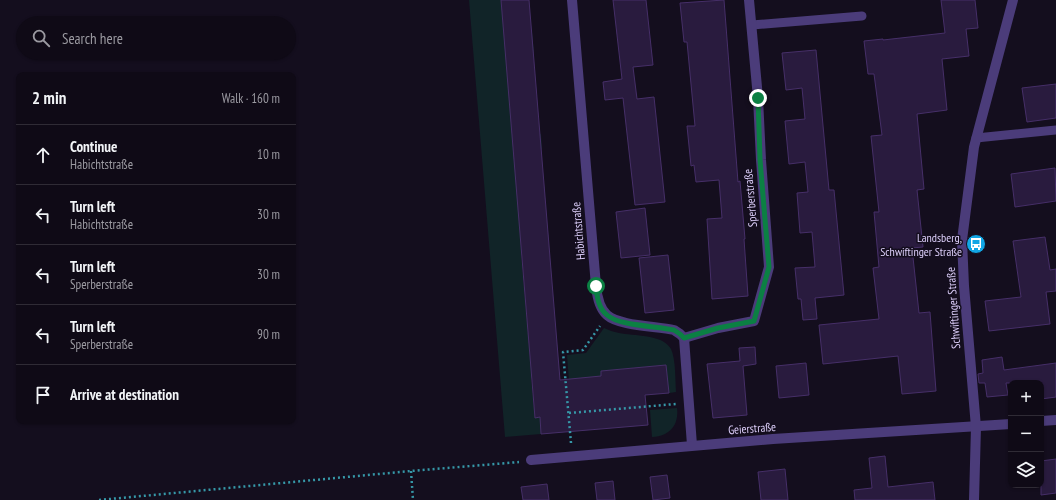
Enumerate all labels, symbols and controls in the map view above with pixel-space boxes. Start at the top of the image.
search box [16,16,296,60]
icon: search [30,27,52,49]
text: Search here [62,29,123,48]
text: 2 min [32,87,66,109]
route end [749,89,767,107]
text: Walk · 160 m [222,90,280,107]
text: Continue [70,137,117,156]
icon: ahead [32,144,54,166]
text: 10 m [257,146,280,163]
text: Habichtstraße [70,156,133,173]
street label: Sperberstraße [740,168,760,228]
text: Turn left [70,197,115,216]
street label: Habichtstraße [568,201,588,261]
icon: left [32,204,54,226]
text: 30 m [257,206,280,223]
text: Habichtstraße [70,216,133,233]
place label: Landsberg, Schwiftinger Straße [880,230,962,259]
bus stop icon: Landsberg, Schwiftinger Straße [965,233,987,255]
text: Turn left [70,257,115,276]
icon: left [32,264,54,286]
text: 30 m [257,266,280,283]
street label: Schwiftinger Straße [943,267,963,349]
text: Sperberstraße [70,276,133,293]
route start [587,277,605,295]
text: Turn left [70,317,115,336]
icon: left [32,324,54,346]
text: 90 m [257,326,280,343]
text: Sperberstraße [70,336,133,353]
map controls [1008,380,1044,488]
button: + [1008,380,1044,416]
icon: arrive [32,384,54,406]
text: Arrive at destination [70,385,179,404]
button: − [1008,416,1044,452]
street label: Geierstraße [728,419,776,437]
button: layers [1008,452,1044,488]

